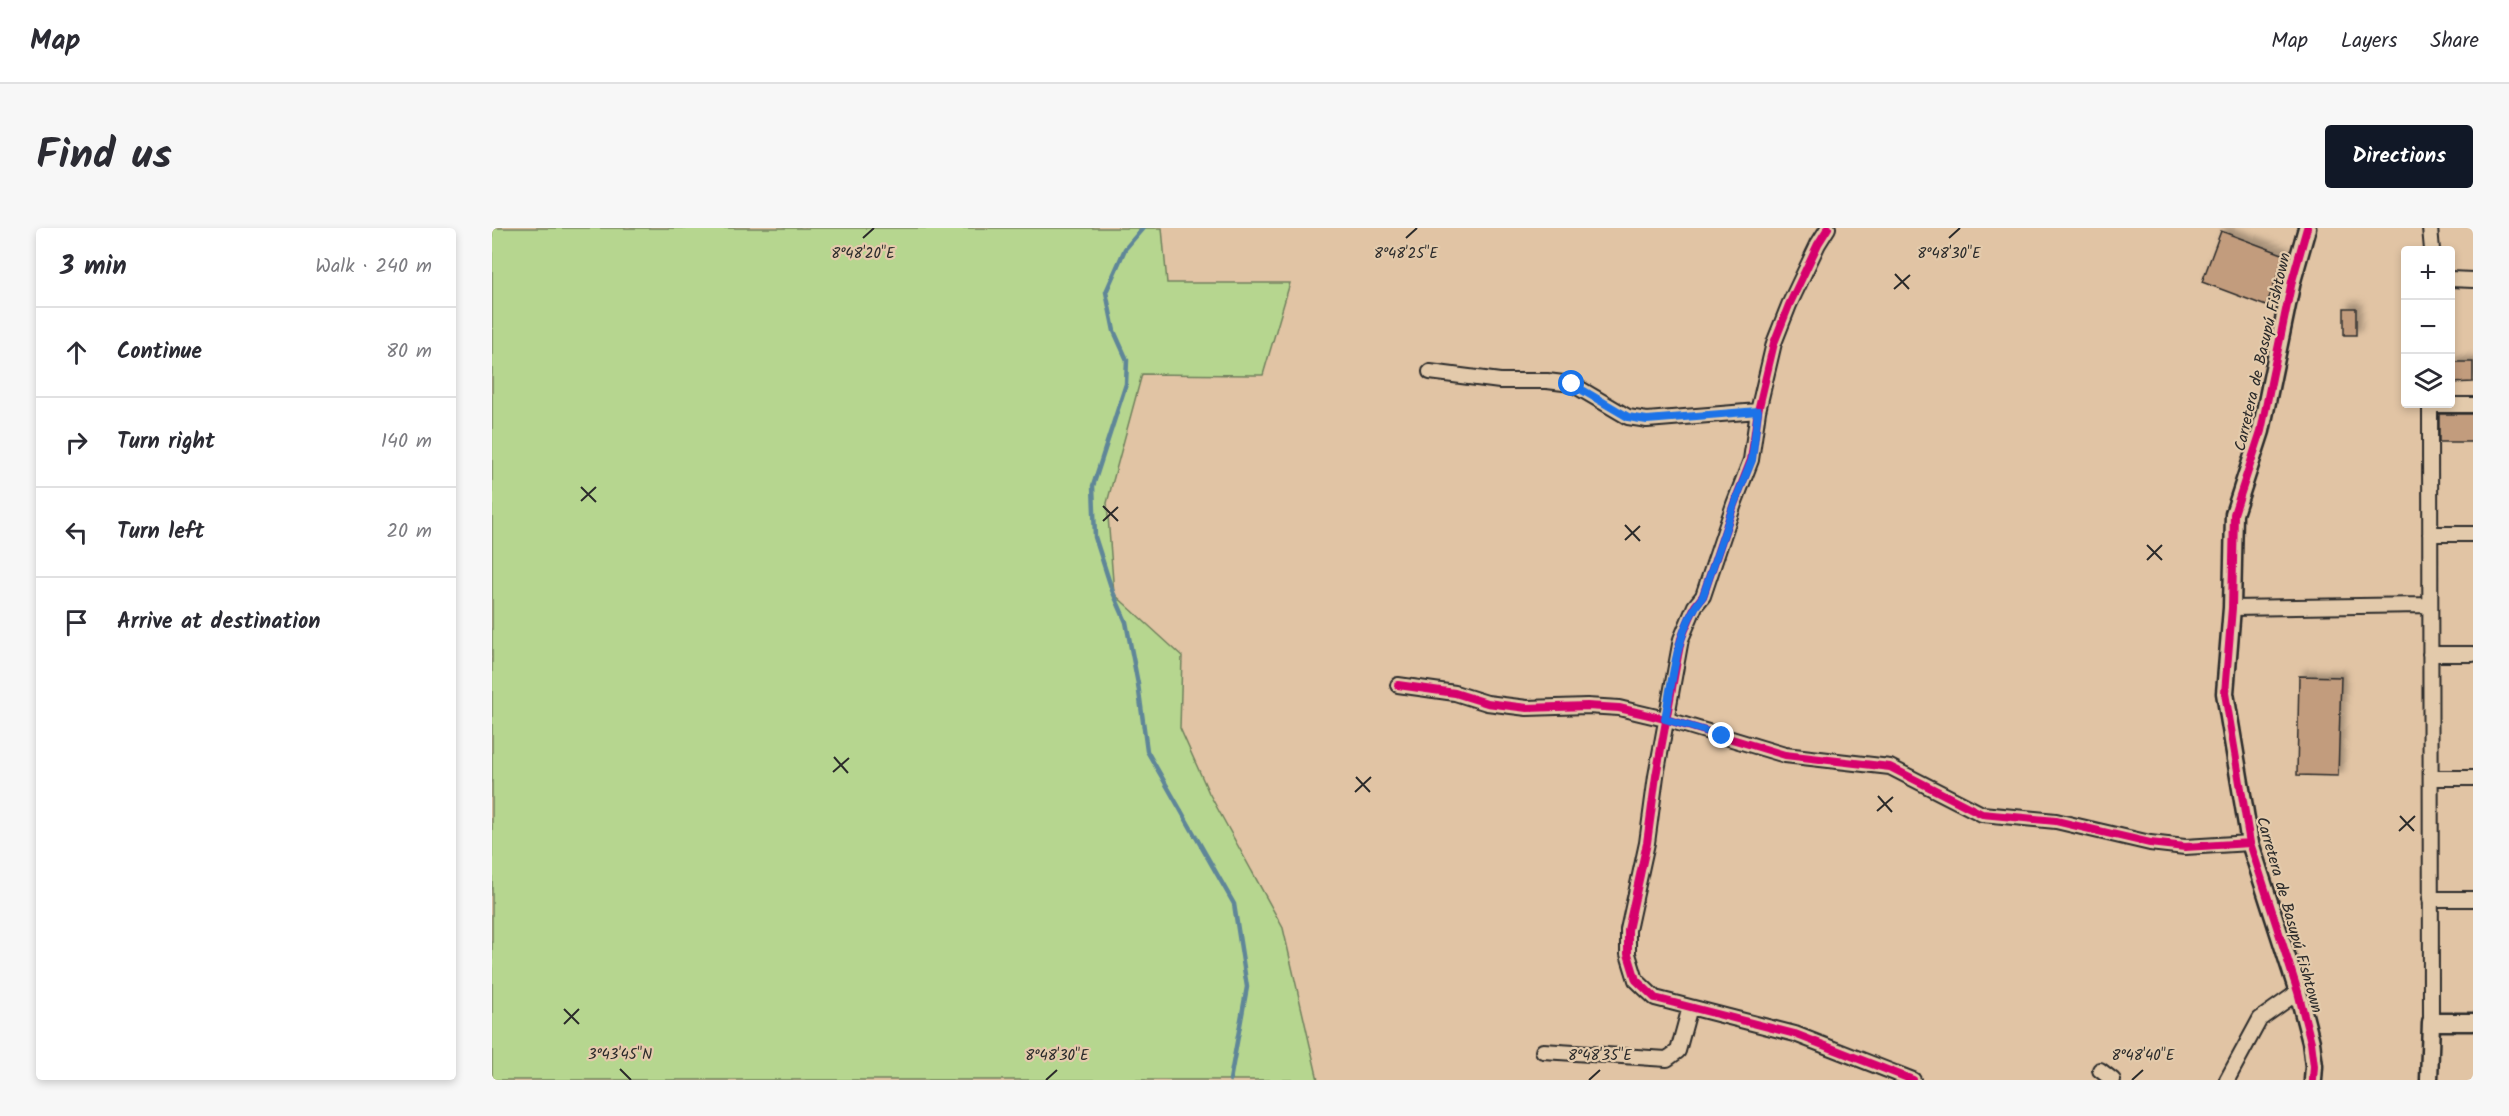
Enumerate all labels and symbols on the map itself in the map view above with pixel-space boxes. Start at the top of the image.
text: 8°48'20"E [831,242,896,266]
text: 8°48'25"E [1374,242,1439,266]
text: 8°48'30"E [1917,242,1982,266]
street label: Carretera de Basupú Fishtown [2228,250,2298,454]
route start [1558,370,1584,396]
route end [1708,722,1734,748]
street label: Carretera de Basupú Fishtown [2249,814,2329,1016]
text: 3°43'45"N [588,1043,652,1067]
text: 8°48'30"E [1025,1044,1090,1068]
text: 8°48'35"E [1568,1044,1633,1068]
text: 8°48'40"E [2111,1044,2176,1068]

